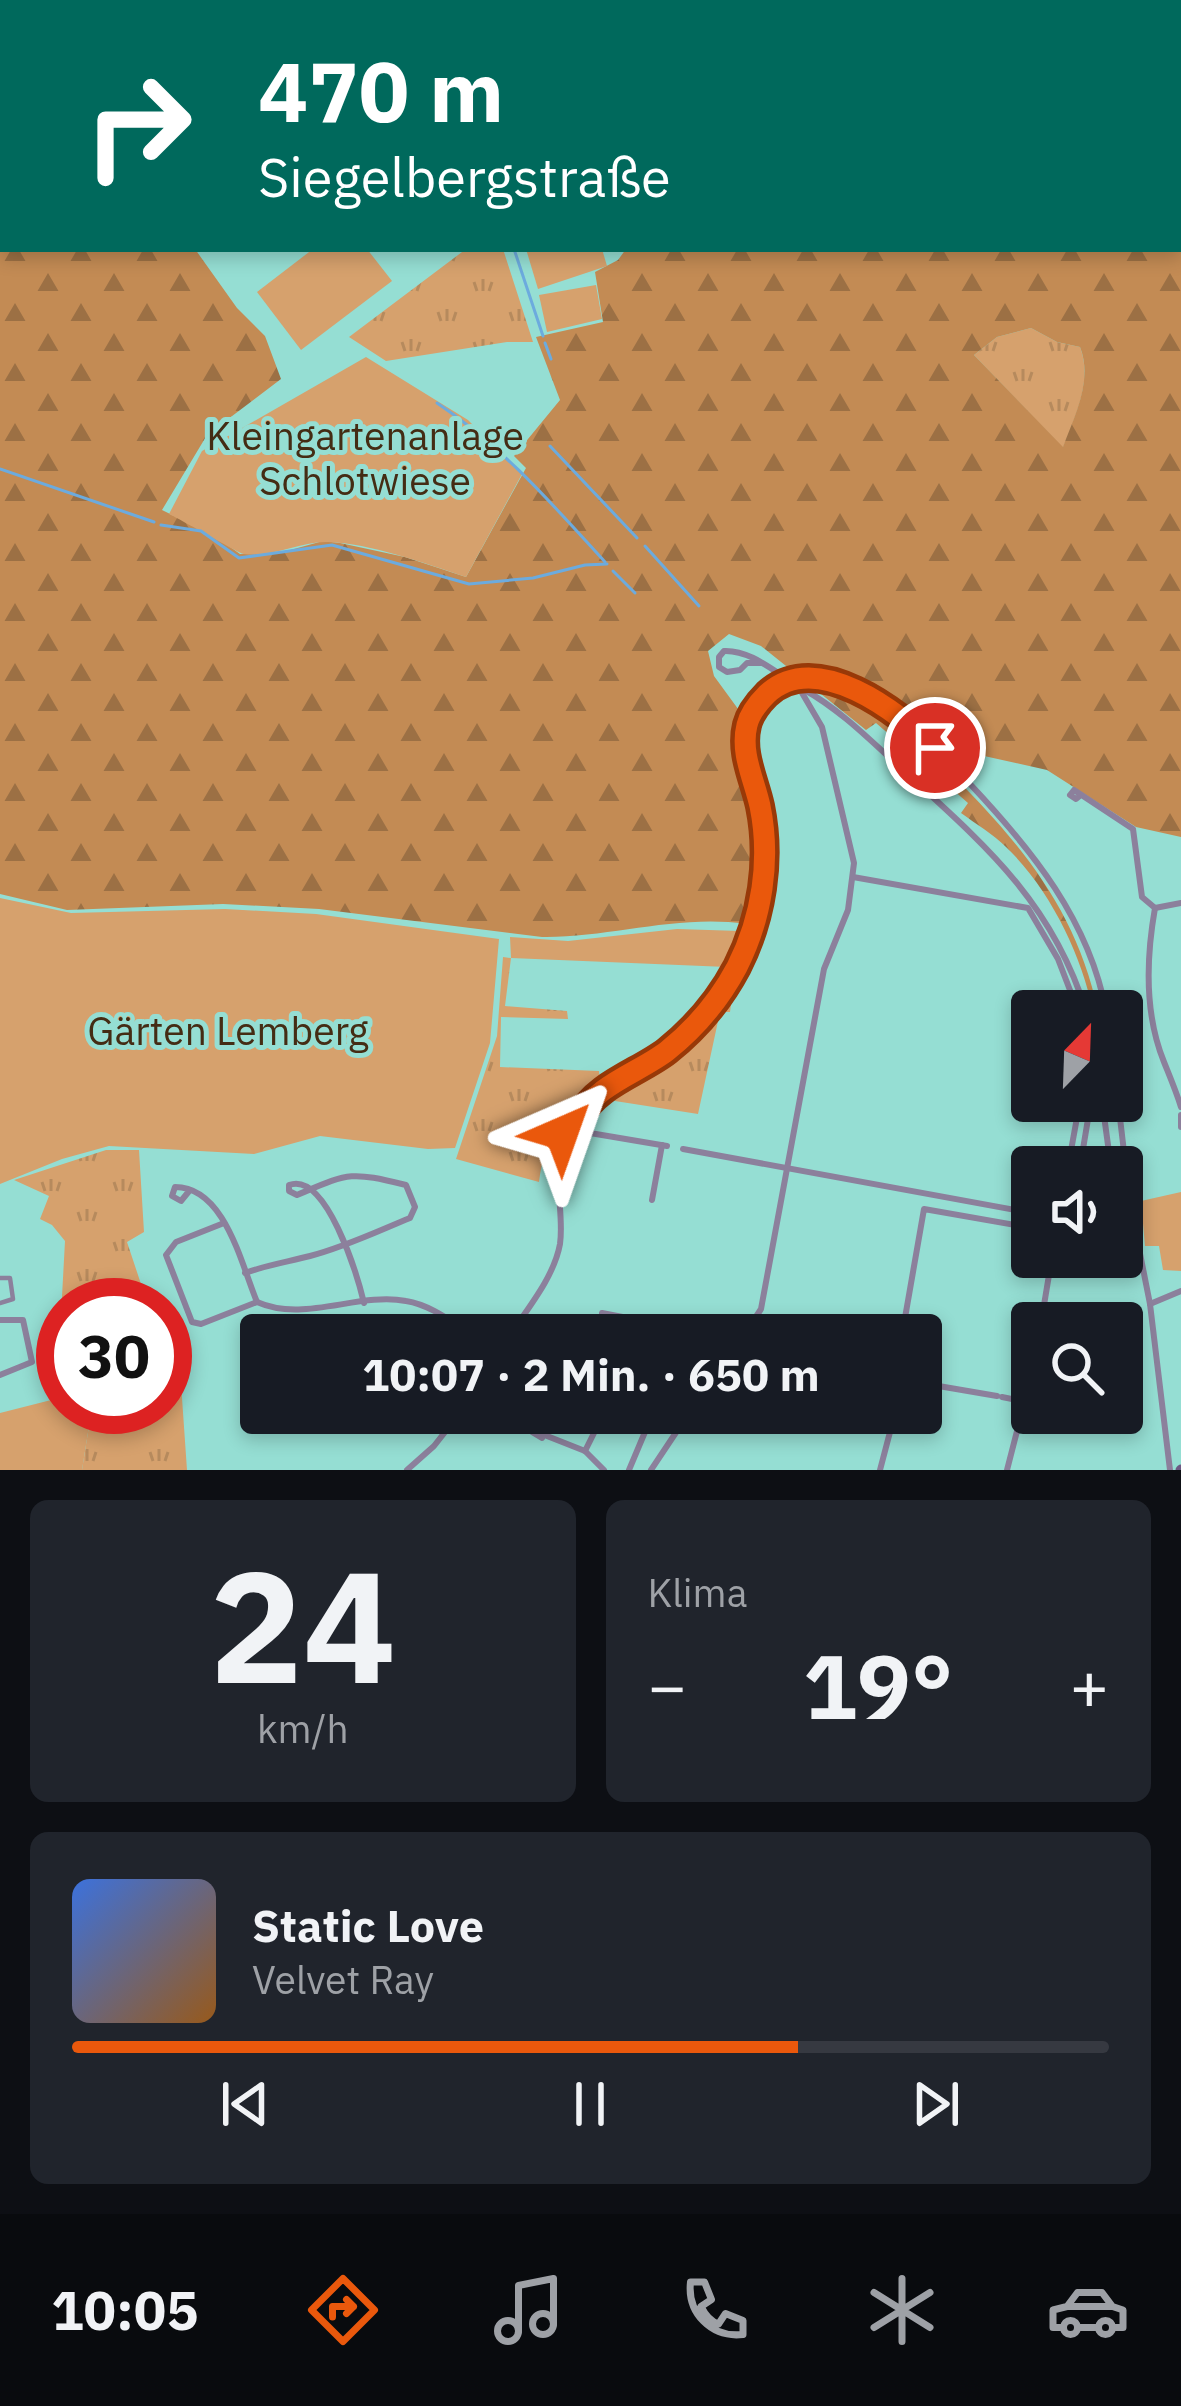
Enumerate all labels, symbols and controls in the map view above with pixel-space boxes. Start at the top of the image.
text: 470 m [258,36,504,145]
icon: right [60,48,216,204]
text: Siegelbergstraße [258,142,671,212]
park label: Kleingartenanlage Schlotwiese [206,410,524,506]
pin [884,697,986,799]
icon: arrive [902,715,968,781]
north arrow [1011,990,1143,1122]
map controls [1011,990,1143,1434]
park label: Gärten Lemberg [87,1005,369,1056]
position arrow [499,1070,625,1196]
button: sound [1011,1146,1143,1278]
speed limit sign: 30 [36,1278,192,1434]
button: search [1011,1302,1143,1434]
text: 10:07 · 2 Min. · 650 m [362,1345,820,1403]
text: 24 [209,1523,396,1726]
text: Klima [648,1567,747,1618]
text: 19° [803,1627,953,1744]
text: − [648,1642,687,1728]
text: + [1069,1642,1109,1728]
text: km/h [257,1703,349,1754]
text: Static Love [252,1896,484,1954]
text: Velvet Ray [252,1954,434,2005]
icon: previous [212,2071,278,2137]
icon: pause [557,2071,623,2137]
icon: next [903,2071,969,2137]
icon: directions [301,2268,385,2352]
icon: music [487,2268,571,2352]
icon: phone [673,2268,757,2352]
icon: climate [860,2268,944,2352]
icon: car [1046,2268,1130,2352]
text: 10:05 [51,2275,199,2345]

